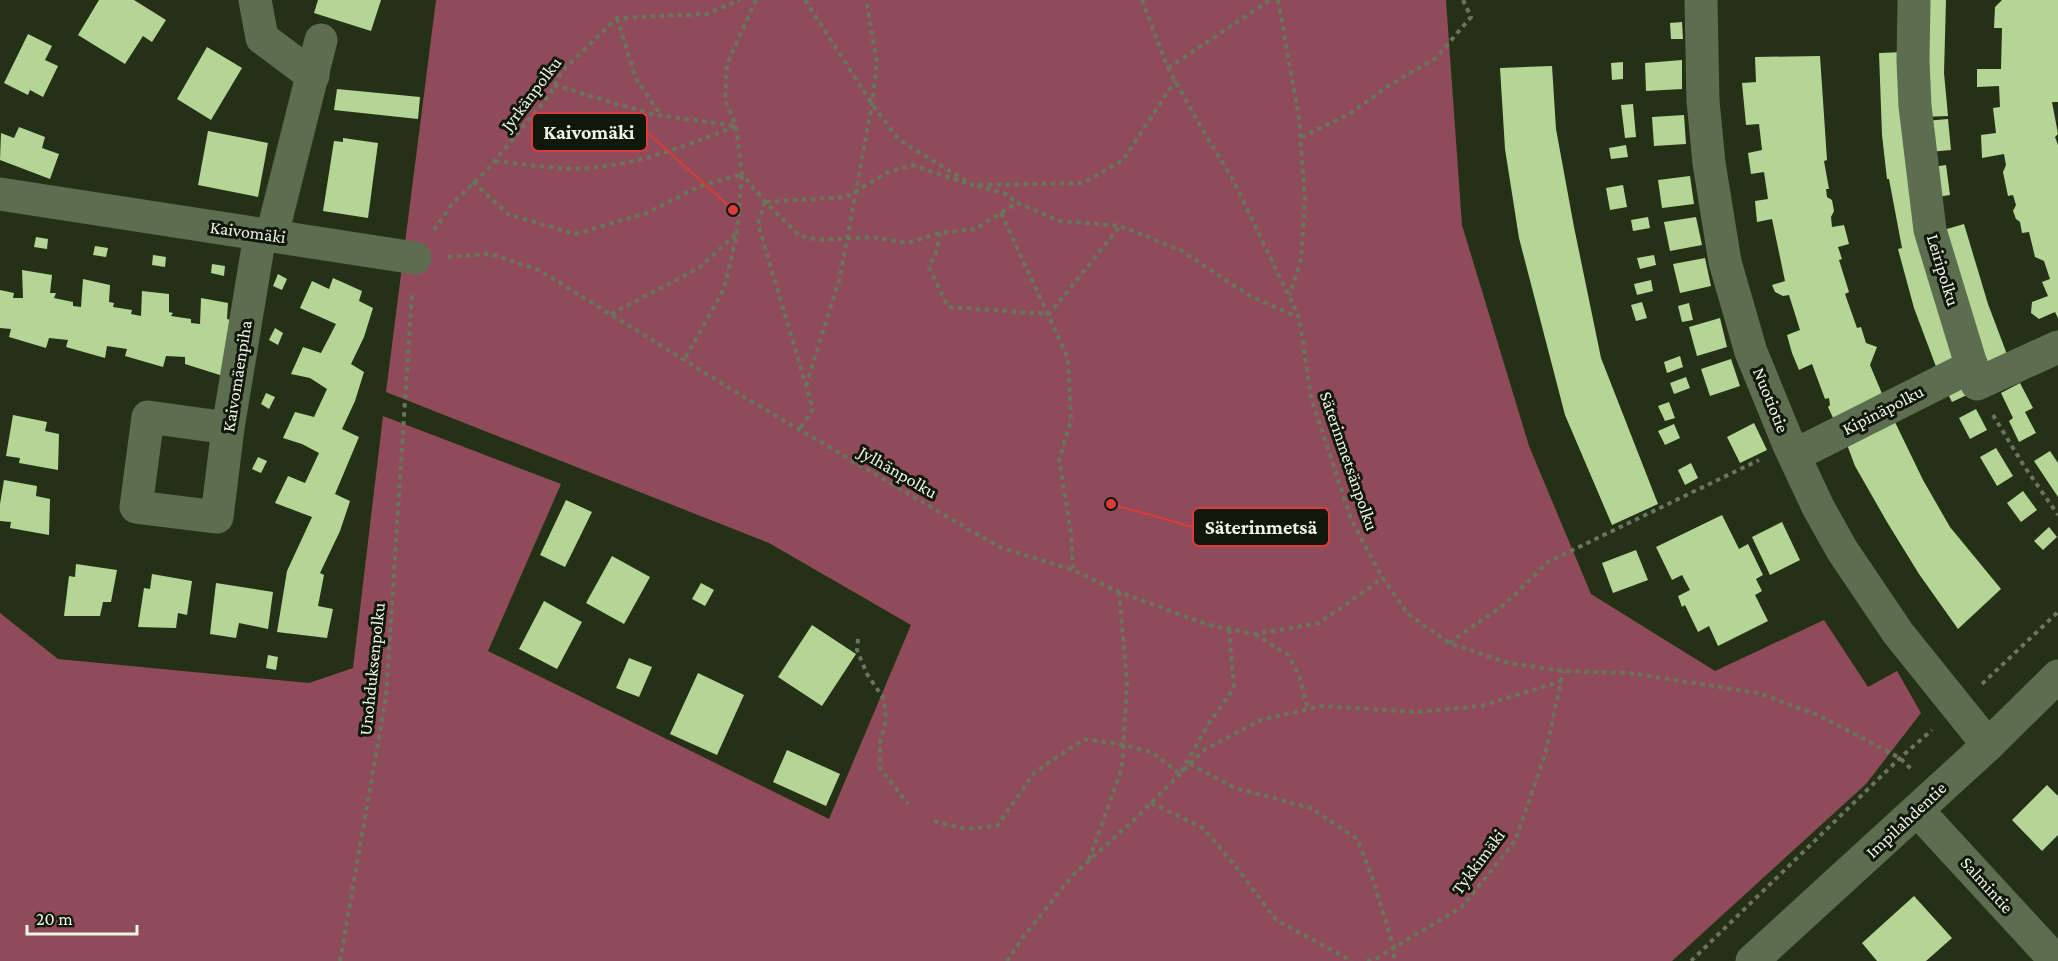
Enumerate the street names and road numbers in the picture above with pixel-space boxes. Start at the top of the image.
street label: Jyrkänpolku [495,53,566,137]
street label: Kaivomäki [209,217,287,247]
street label: Leiripolku [1923,232,1963,309]
street label: Kaivomäenpiha [218,319,256,433]
street label: Nuotiotie [1749,365,1793,436]
street label: Kipinäpolku [1839,381,1927,439]
street label: Säterinmetsänpolku [1316,389,1382,534]
street label: Jylhänpolku [854,441,941,503]
street label: Unohduksenpolku [355,601,389,736]
street label: Impilahdentie [1862,778,1950,862]
street label: Tykkimäki [1447,825,1509,898]
street label: Salmintie [1957,853,2018,917]

